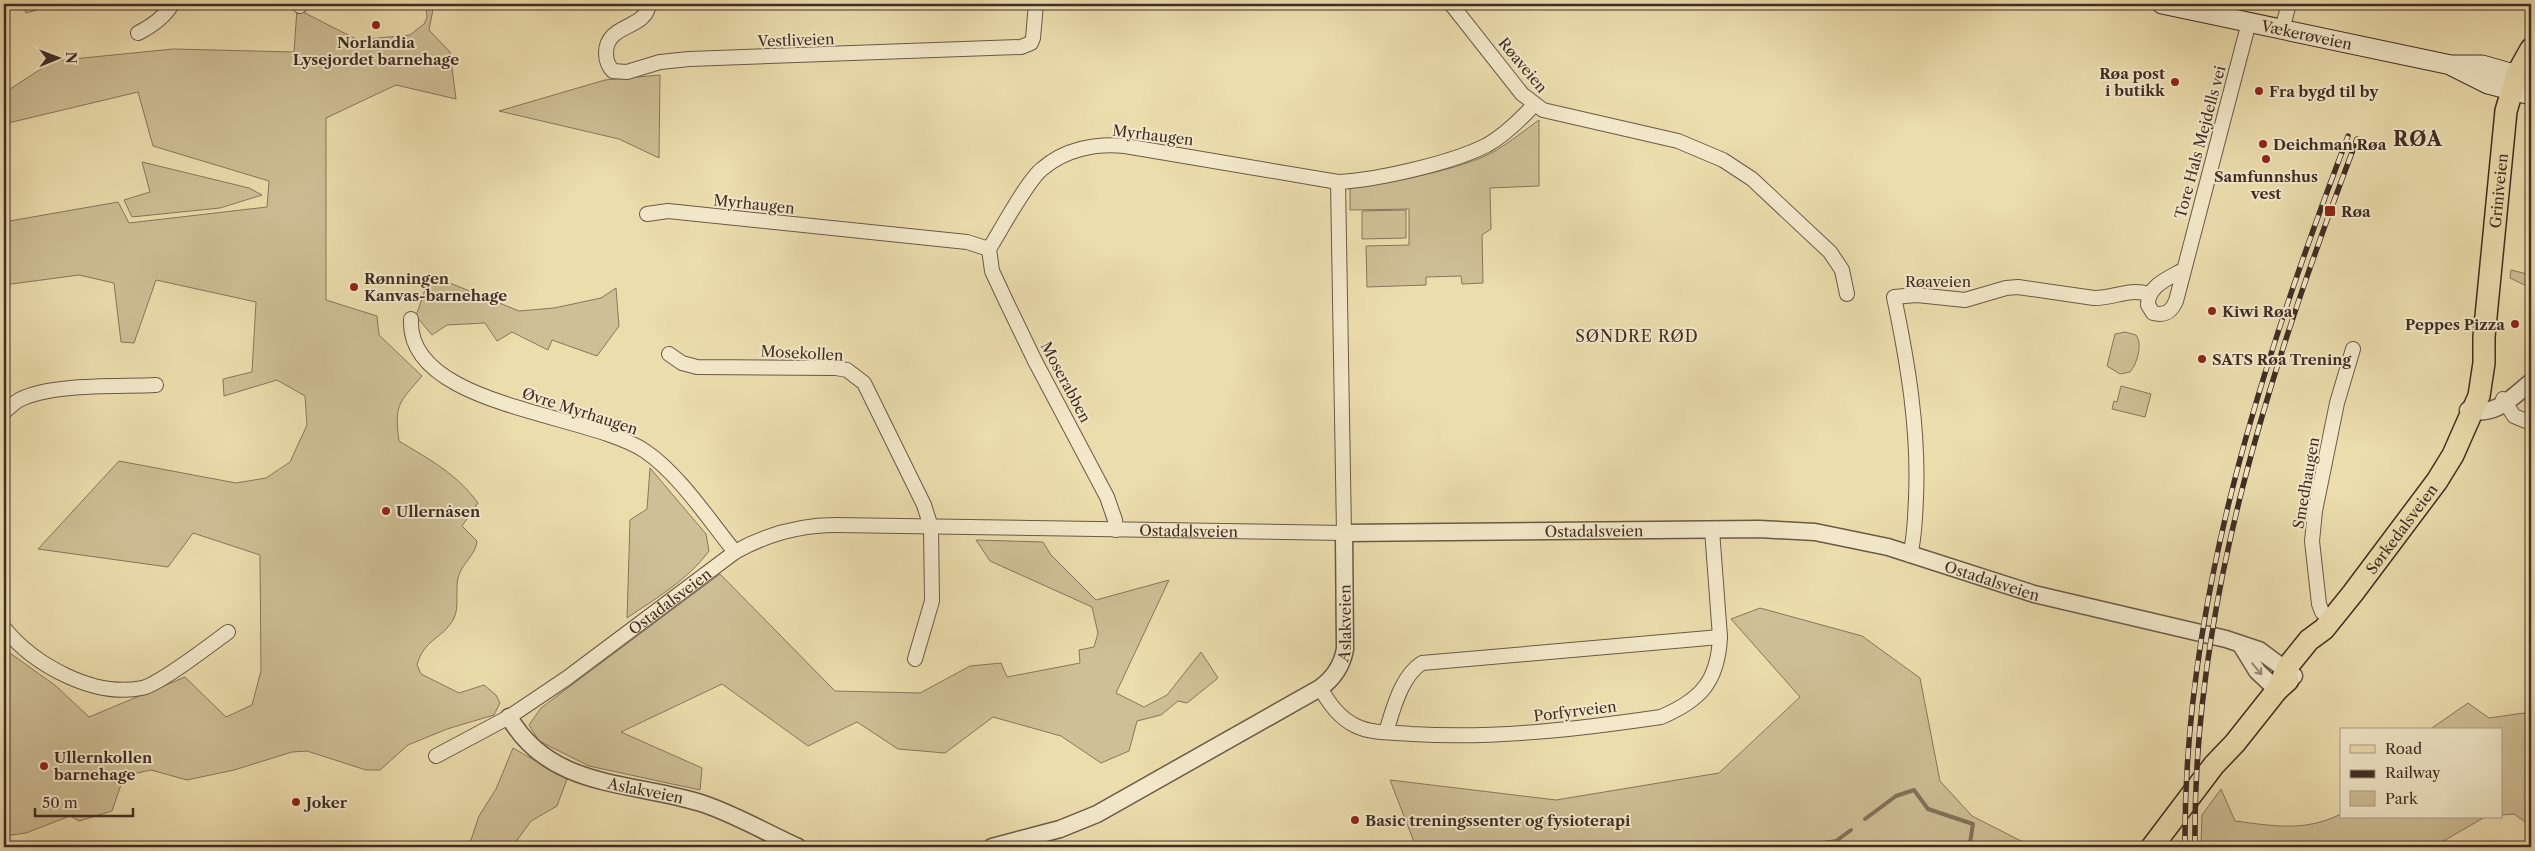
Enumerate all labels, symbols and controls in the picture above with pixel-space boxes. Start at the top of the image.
street label: Vækerøveien [2259,16,2354,53]
marker: Norlandia Lysejordet barnehage [370,19,382,31]
street label: Vestliveien [756,29,835,51]
north arrow [32,32,82,82]
place label: Norlandia Lysejordet barnehage [293,33,459,69]
street label: Røaveien [1494,34,1552,97]
text: N [62,52,80,64]
street label: Tore Hals Mejdells vei [2170,63,2230,221]
place label: Røa post i butikk [2099,64,2166,100]
marker: Røa post i butikk [2169,76,2181,88]
place label: Fra bygd til by [2269,82,2379,101]
marker: Fra bygd til by [2253,85,2265,97]
street label: Myrhaugen [1111,121,1195,149]
district label: RØA [2393,127,2443,151]
place label: Deichman Røa [2273,135,2387,154]
marker: Deichman Røa [2257,138,2269,150]
street label: Griniveien [2485,152,2511,229]
marker: Samfunnshus vest [2260,153,2272,165]
place label: Samfunnshus vest [2214,167,2318,203]
street label: Myrhaugen [712,190,796,218]
place label: Røa [2341,202,2371,221]
marker: Røa [2323,204,2337,218]
place label: Rønningen Kanvas-barnehage [364,269,507,305]
street label: Røaveien [1905,272,1972,291]
marker: Rønningen Kanvas-barnehage [348,281,360,293]
place label: Kiwi Røa [2222,302,2293,321]
marker: Kiwi Røa [2206,305,2218,317]
place label: Peppes Pizza [2405,315,2505,334]
marker: Peppes Pizza [2509,318,2521,330]
district label: SØNDRE RØD [1575,326,1699,346]
street label: Moserabben [1037,338,1096,426]
street label: Mosekollen [760,341,845,365]
place label: SATS Røa Trening [2212,350,2352,369]
marker: SATS Røa Trening [2196,353,2208,365]
street label: Øvre Myrhaugen [520,383,641,439]
street label: Smedhaugen [2289,435,2324,530]
street label: Sørkedalsveien [2361,479,2441,577]
place label: Ullernåsen [396,502,481,521]
marker: Ullernåsen [380,505,392,517]
street label: Ostadalsveien [1139,520,1239,541]
street label: Ostadalsveien [1545,521,1644,541]
street label: Ostadalsveien [1942,556,2042,605]
street label: Ostadalsveien [625,563,715,638]
street label: Aslakveien [1333,584,1355,665]
one-way arrow [2251,663,2263,676]
street label: Porfyrveien [1532,696,1618,726]
legend [2340,728,2502,818]
text: Road [2385,739,2422,758]
place label: Ullernkollen barnehage [53,748,153,784]
marker: Ullernkollen barnehage [38,760,50,772]
text: Railway [2385,763,2441,782]
street label: Aslakveien [605,773,686,808]
scale bar [35,786,132,818]
text: Park [2385,789,2419,808]
text: 50 m [42,793,78,812]
place label: Joker [303,793,348,812]
marker: Joker [290,796,302,808]
place label: Basic treningssenter og fysioterapi [1365,811,1631,830]
marker: Basic treningssenter og fysioterapi [1349,814,1361,826]

